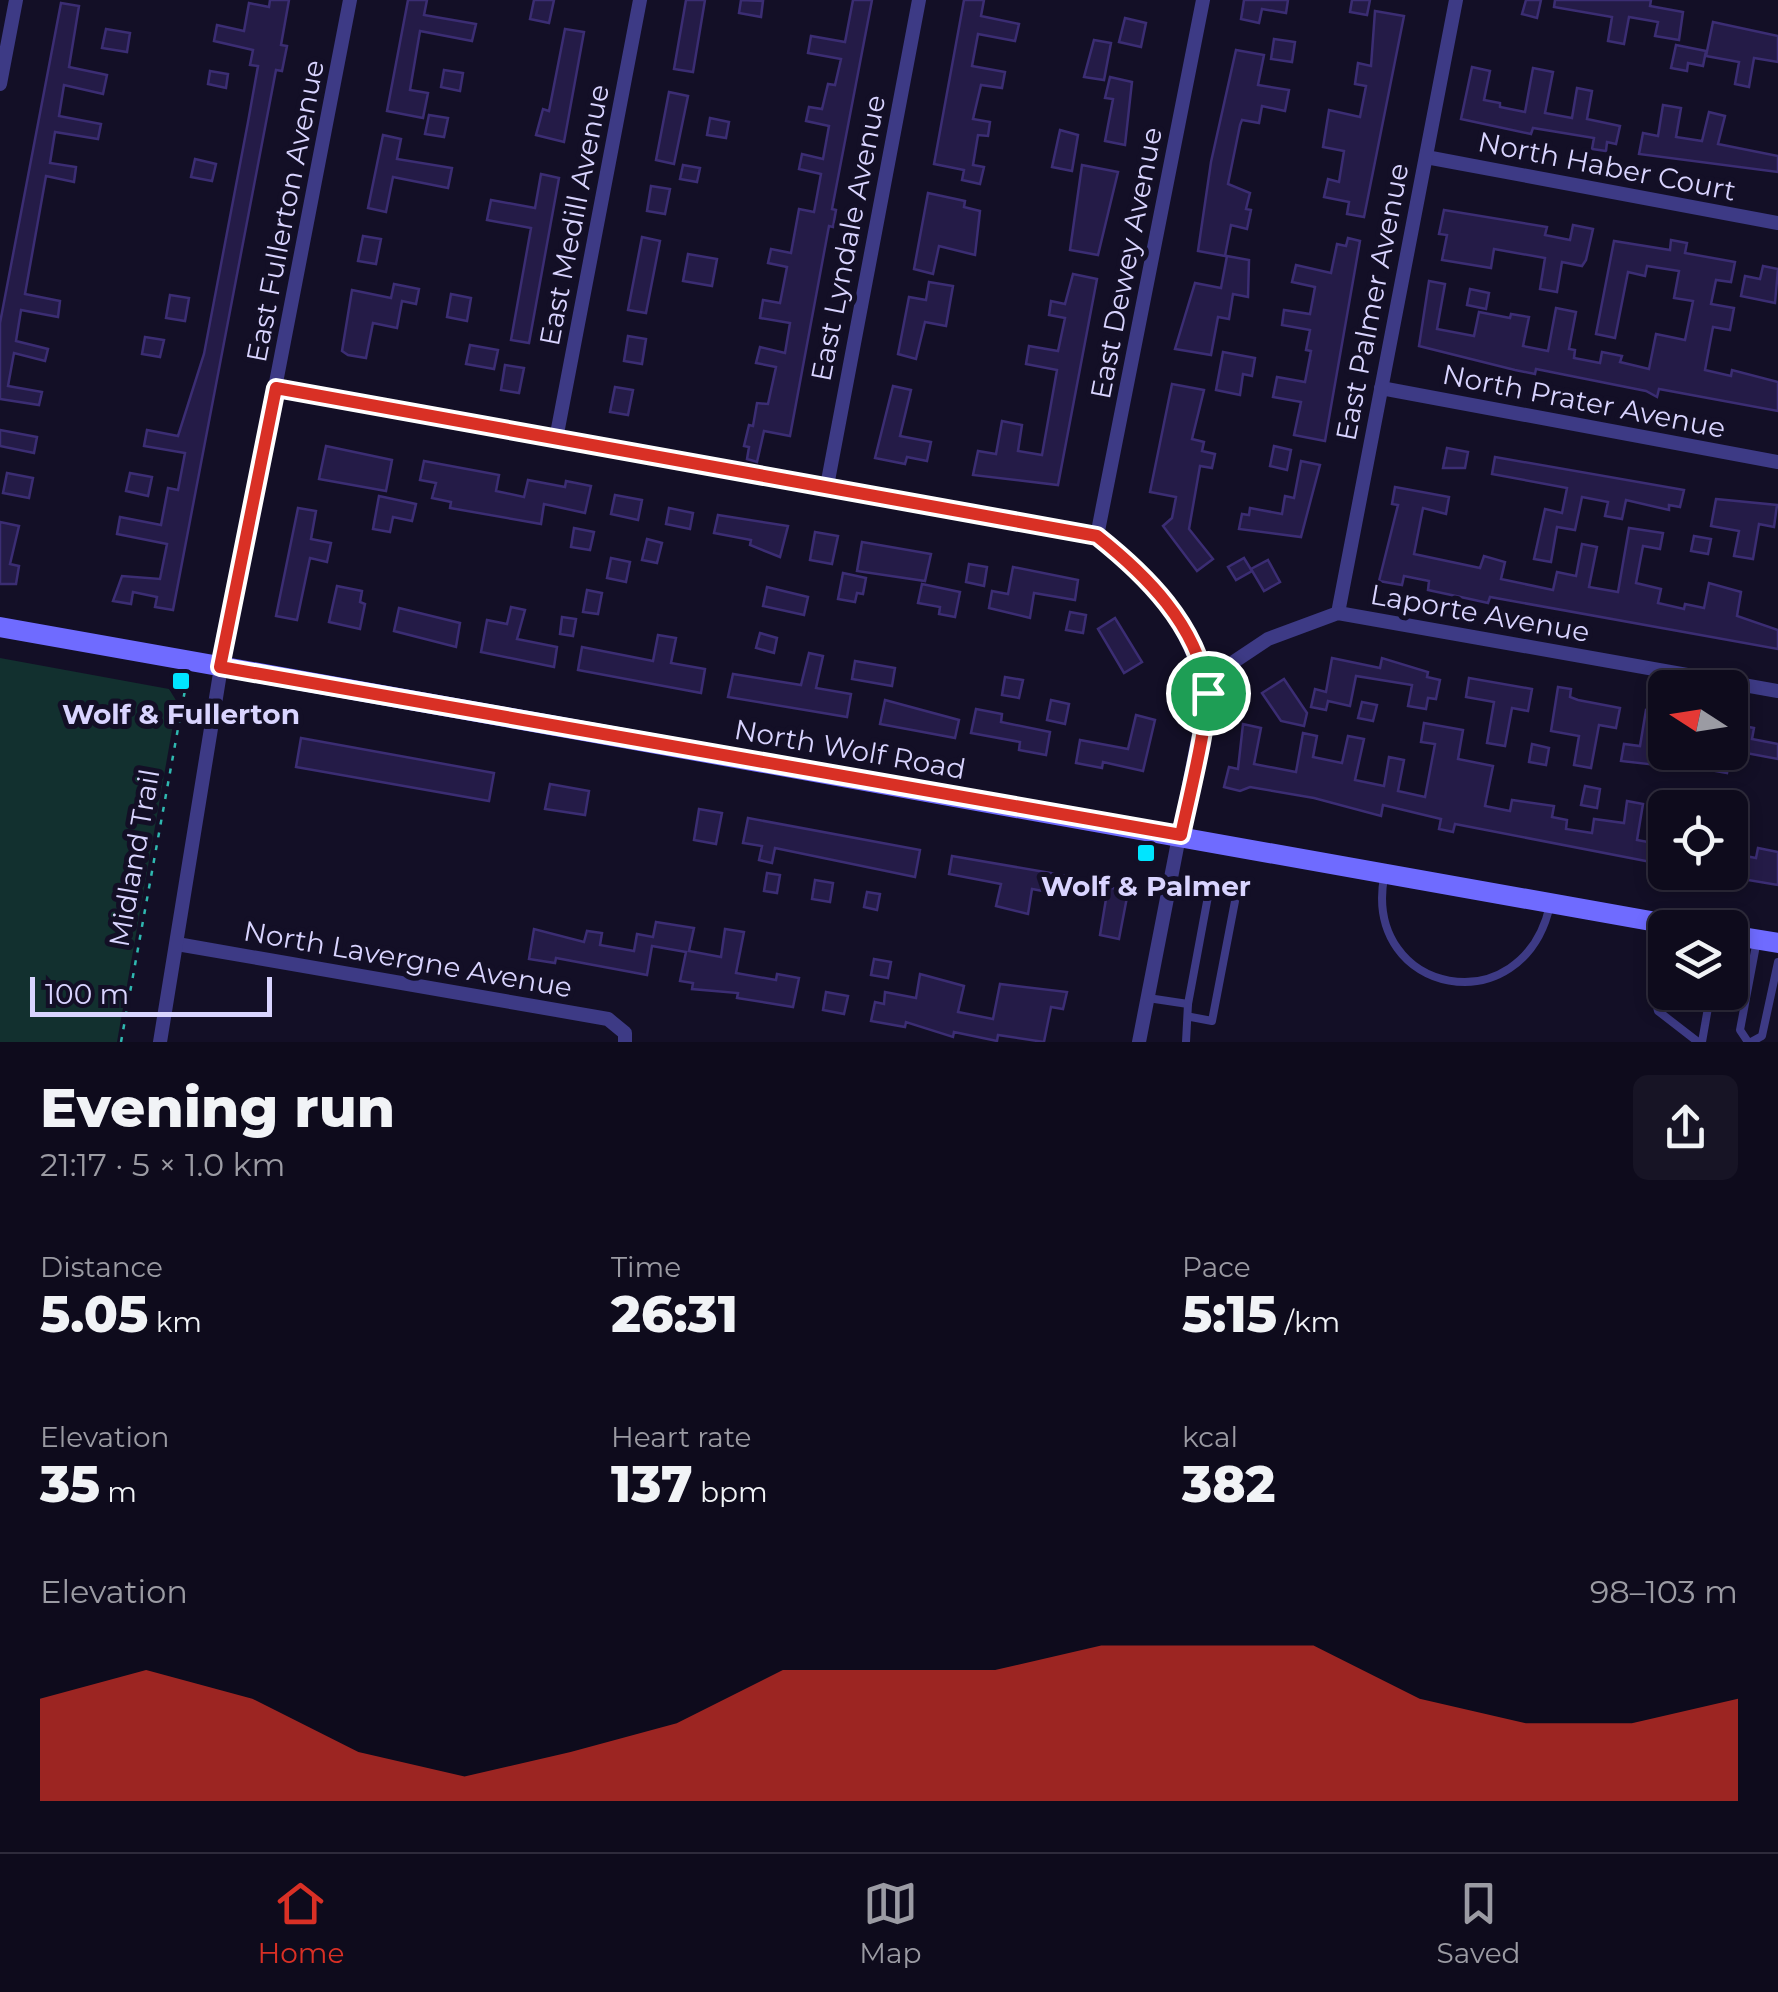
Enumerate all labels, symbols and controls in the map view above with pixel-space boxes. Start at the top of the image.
street label: East Fullerton Avenue [239,57,331,365]
street label: East Medill Avenue [532,81,616,349]
street label: East Lyndale Avenue [804,92,892,384]
street label: East Dewey Avenue [1083,124,1169,402]
street label: North Haber Court [1475,124,1739,208]
street label: East Palmer Avenue [1328,160,1416,444]
street label: North Prater Avenue [1440,357,1728,445]
street label: Laporte Avenue [1368,577,1592,649]
pin [1166,651,1251,736]
icon: arrive [1181,666,1236,721]
marker: Wolf & Fullerton [170,670,192,692]
north arrow [1648,670,1748,770]
map controls [1648,670,1748,1010]
place label: Wolf & Fullerton [62,697,300,731]
street label: North Wolf Road [732,712,968,786]
street label: Midland Trail [102,766,166,950]
button: locate [1648,790,1748,890]
marker: Wolf & Palmer [1135,842,1157,864]
place label: Wolf & Palmer [1041,869,1251,903]
button: layers [1648,910,1748,1010]
street label: North Lavergne Avenue [241,913,575,1005]
scale bar [30,972,272,1016]
text: 100 m [45,977,129,1011]
text: Evening run [40,1074,395,1141]
button: share [1633,1075,1738,1180]
text: 21:17 · 5 × 1.0 km [40,1145,285,1184]
text: Distance [40,1250,163,1284]
text: Time [611,1250,681,1284]
text: Pace [1182,1250,1251,1284]
text: 5.05 [40,1284,148,1345]
text: 26:31 [611,1284,738,1345]
text: 5:15 [1182,1284,1277,1345]
text: km [148,1305,202,1339]
text: /km [1277,1305,1340,1339]
text: Elevation [40,1420,169,1454]
text: Heart rate [611,1420,752,1454]
text: kcal [1182,1420,1238,1454]
text: 35 [40,1454,100,1515]
text: 137 [611,1454,693,1515]
text: 382 [1182,1454,1276,1515]
text: m [100,1475,137,1509]
text: bpm [693,1475,768,1509]
text: Elevation [40,1572,188,1611]
text: 98–103 m [1590,1572,1738,1611]
tab: Home [257,1876,344,1970]
tab: Map [859,1876,922,1970]
tab: Saved [1436,1876,1521,1970]

